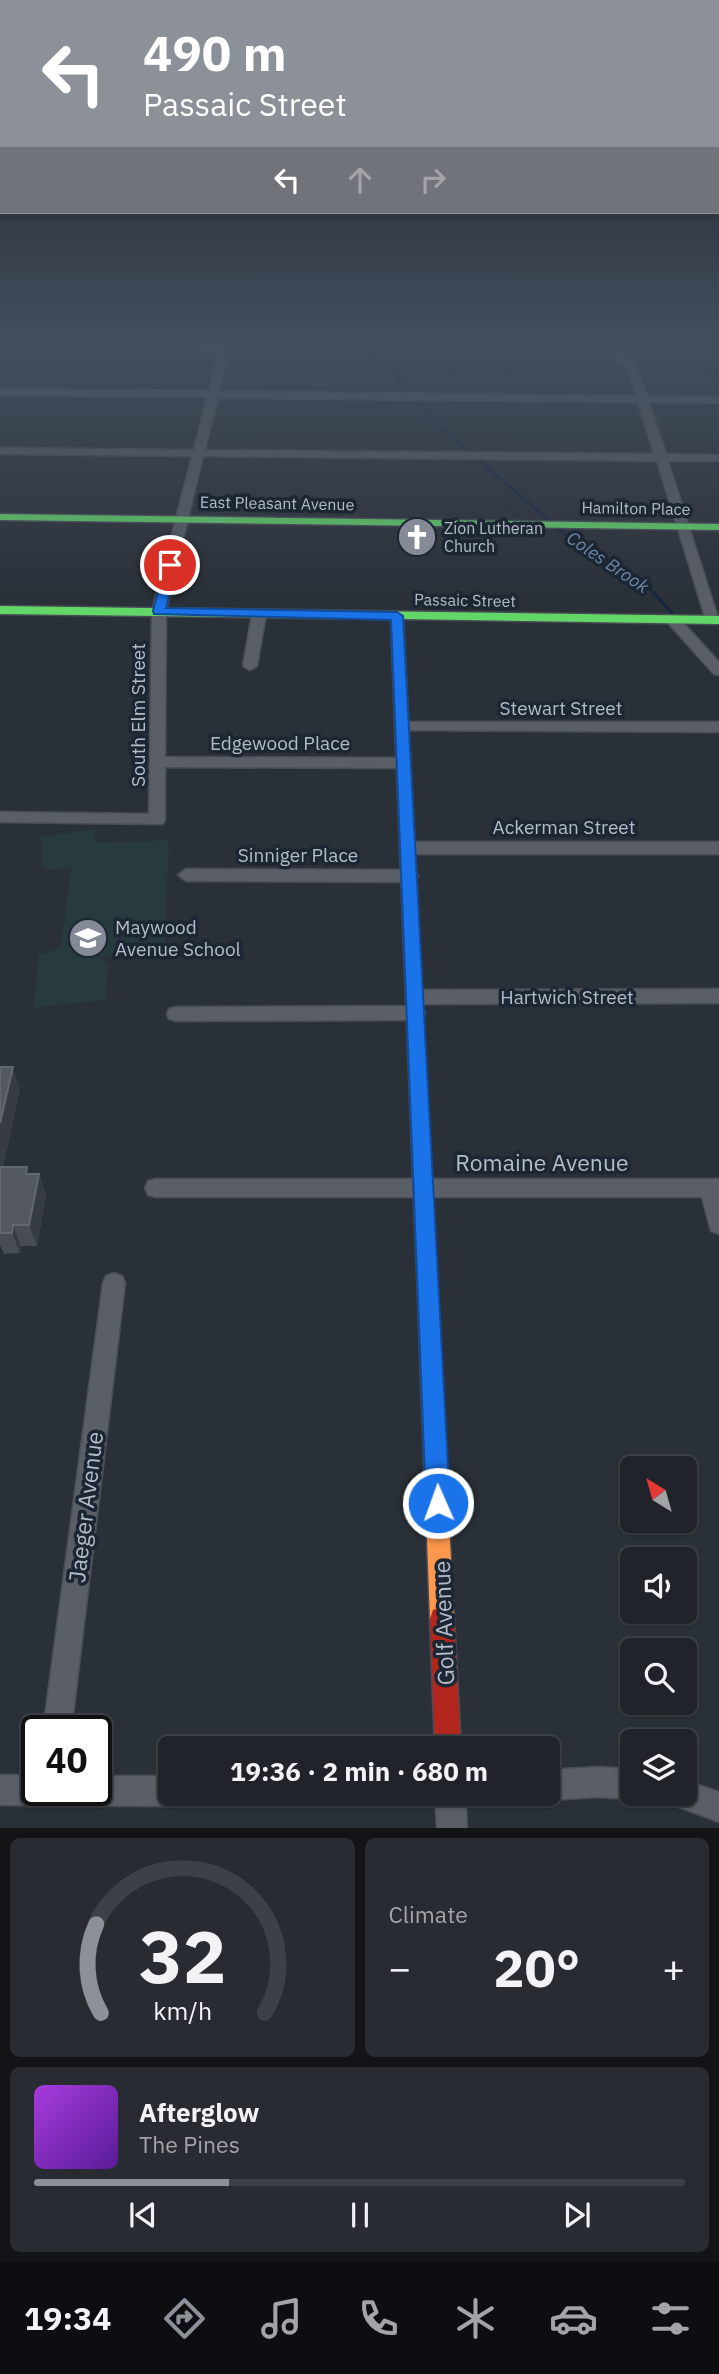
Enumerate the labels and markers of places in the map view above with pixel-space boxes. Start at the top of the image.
church icon: Zion Lutheran Church [396,516,438,558]
place label: Zion Lutheran Church [444,518,543,556]
pin [140,535,200,595]
place label: Maywood Avenue School [115,915,241,961]
school or university icon: Maywood Avenue School [67,917,109,959]

